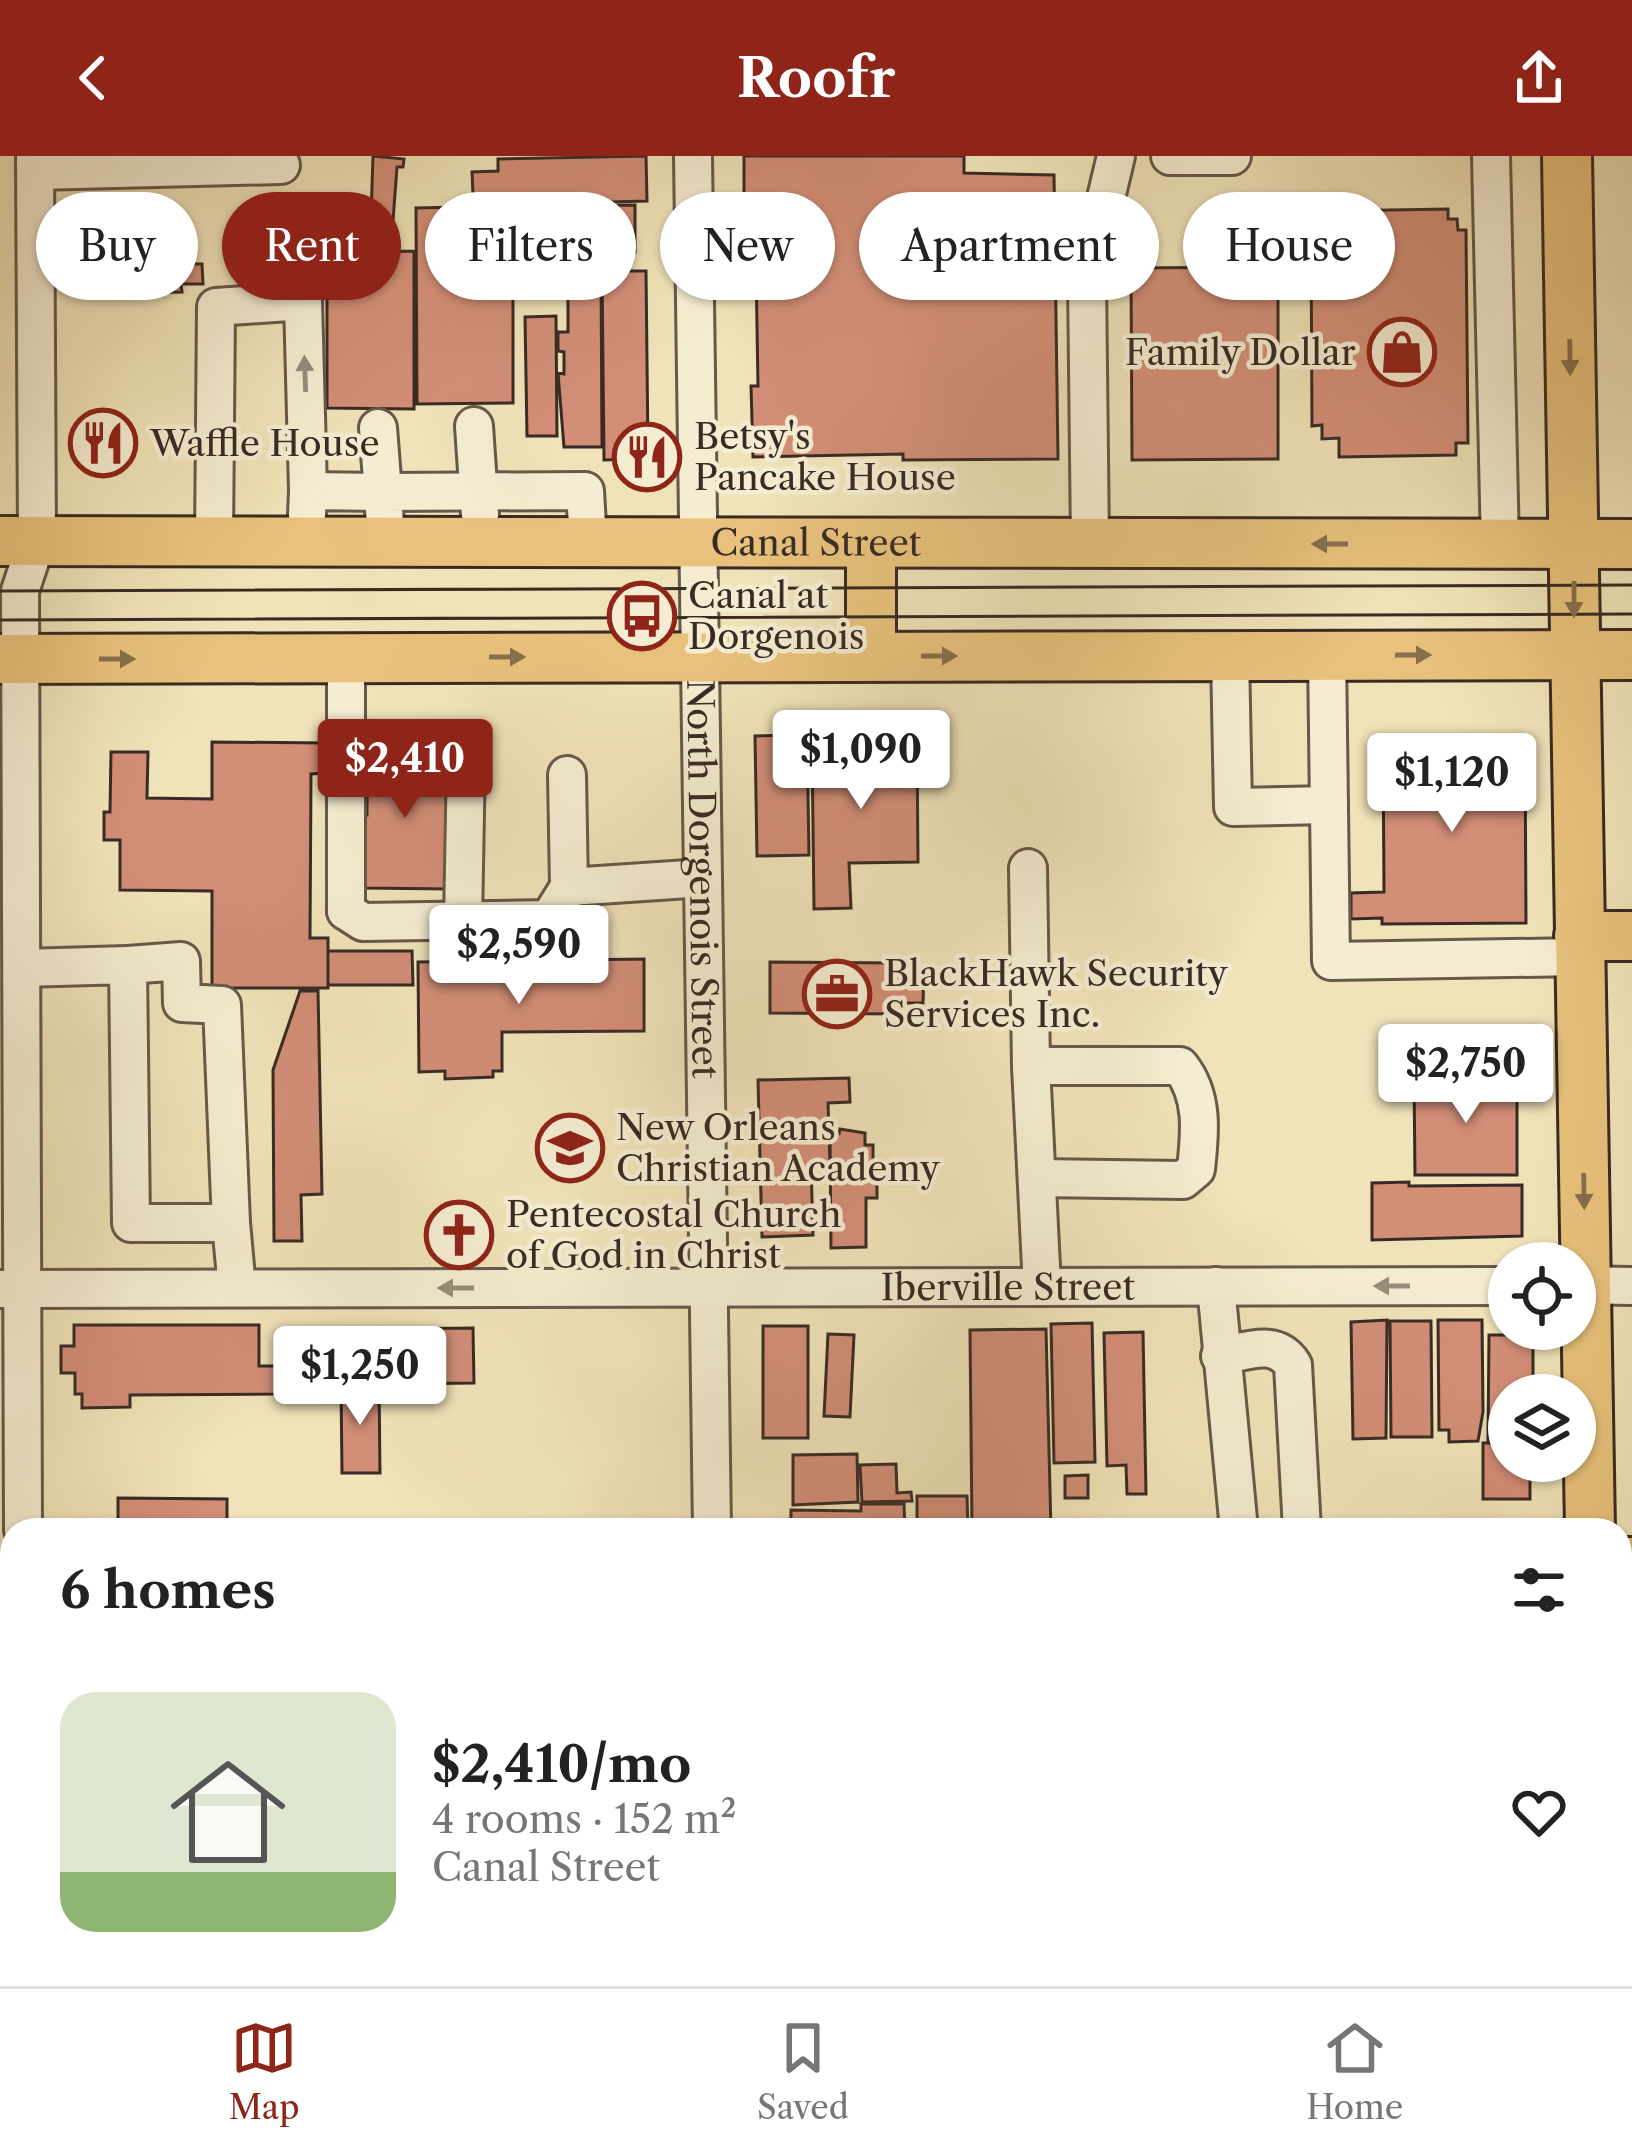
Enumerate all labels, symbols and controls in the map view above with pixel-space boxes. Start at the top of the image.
icon: back [60,45,126,111]
text: Roofr [737,45,895,111]
icon: share [1506,45,1572,111]
chip: Buy [36,192,198,300]
chip: Rent [222,192,401,300]
chip: Filters [425,192,636,300]
chip: New [660,192,835,300]
chip: Apartment [859,192,1159,300]
chip: House [1183,192,1395,300]
shop icon: Family Dollar [1367,317,1437,387]
place label: Family Dollar [1125,330,1356,374]
one-way arrow [1560,339,1580,377]
one-way arrow [295,354,314,392]
restaurant icon: Waffle House [68,408,138,478]
place label: Betsy's Pancake House [694,414,956,499]
place label: Waffle House [149,421,380,465]
restaurant icon: Betsy's Pancake House [612,422,682,492]
street label: Canal Street [711,520,922,565]
one-way arrow [1310,534,1348,554]
place label: Canal at Dorgenois [688,573,864,658]
bus stop icon: Canal at Dorgenois [607,581,677,651]
one-way arrow [1564,581,1584,619]
one-way arrow [1395,645,1433,664]
one-way arrow [921,646,959,666]
one-way arrow [489,648,527,667]
one-way arrow [99,649,137,669]
street label: North Dorgenois Street [678,679,728,1079]
pin: $1,090 [763,710,959,812]
pin: $2,410 [307,719,503,821]
text: $1,090 [800,725,922,773]
pin: $1,120 [1354,733,1550,835]
text: $2,410 [345,734,465,782]
text: $1,120 [1394,748,1510,796]
pin: $2,590 [421,905,617,1007]
text: $2,590 [456,920,582,968]
place label: BlackHawk Security Services Inc. [884,951,1229,1036]
office icon: BlackHawk Security Services Inc. [802,959,872,1029]
pin: $2,750 [1368,1024,1564,1126]
text: $2,750 [1405,1039,1527,1087]
place label: New Orleans Christian Academy [616,1105,941,1190]
school or university icon: New Orleans Christian Academy [535,1113,605,1183]
one-way arrow [1574,1173,1593,1211]
place label: Pentecostal Church of God in Christ [506,1192,841,1277]
church icon: Pentecostal Church of God in Christ [424,1200,494,1270]
map controls [1488,1242,1596,1482]
button: locate [1488,1242,1596,1350]
street label: Iberville Street [881,1265,1135,1309]
one-way arrow [1372,1276,1410,1296]
one-way arrow [436,1278,474,1298]
pin: $1,250 [262,1326,458,1428]
text: $1,250 [300,1341,420,1389]
button: layers [1488,1374,1596,1482]
icon: filters [1506,1557,1572,1623]
text: 6 homes [60,1559,276,1621]
text: $2,410/mo [432,1733,691,1795]
icon: home [156,1740,300,1884]
icon: heart [1506,1779,1572,1845]
text: 4 rooms · 152 m² [432,1795,736,1843]
text: Canal Street [432,1843,660,1891]
tab: Map [229,2015,300,2128]
tab: Saved [757,2015,849,2128]
tab: Home [1306,2015,1403,2128]

